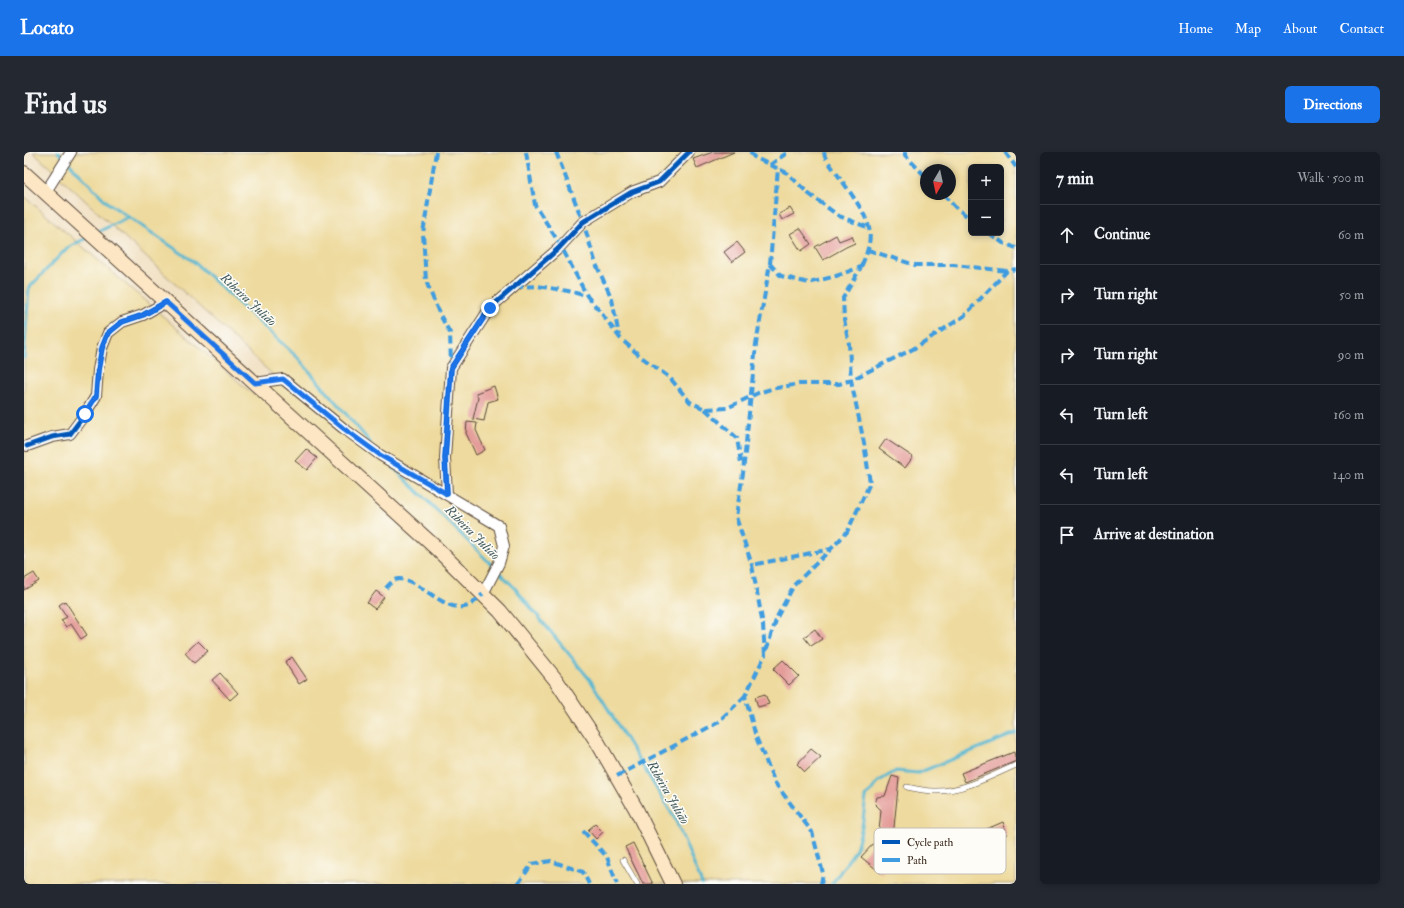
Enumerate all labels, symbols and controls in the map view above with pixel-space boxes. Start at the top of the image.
text: Locato [20,16,74,40]
text: Home [1178,20,1213,37]
text: Map [1235,20,1261,37]
text: About [1283,20,1317,37]
text: Contact [1339,20,1384,37]
button: Directions [1285,86,1380,123]
text: Find us [24,87,107,122]
north arrow [920,164,956,200]
map controls [968,164,1004,236]
button: + [968,164,1004,200]
text: 7 min [1056,168,1094,189]
text: Walk · 500 m [1297,170,1364,186]
button: − [968,200,1004,236]
icon: ahead [1056,224,1078,246]
text: Continue [1094,225,1150,244]
text: 60 m [1338,227,1364,243]
water label: Ribeira Julião [216,269,280,330]
icon: right [1056,284,1078,306]
text: Turn right [1094,285,1157,304]
text: 50 m [1339,287,1364,303]
route end [481,299,499,317]
icon: right [1056,344,1078,366]
text: Turn right [1094,345,1157,364]
text: 90 m [1338,347,1364,363]
icon: left [1056,404,1078,426]
route start [76,405,94,423]
text: Turn left [1094,405,1148,424]
text: 160 m [1333,407,1364,423]
icon: left [1056,464,1078,486]
text: Turn left [1094,465,1148,484]
text: 140 m [1333,467,1364,483]
water label: Ribeira Julião [441,501,503,564]
icon: arrive [1056,524,1078,546]
text: Arrive at destination [1094,525,1214,544]
water label: Ribeira Julião [643,757,693,827]
legend [874,828,1006,874]
text: Cycle path [907,836,953,850]
text: Path [907,854,927,867]

